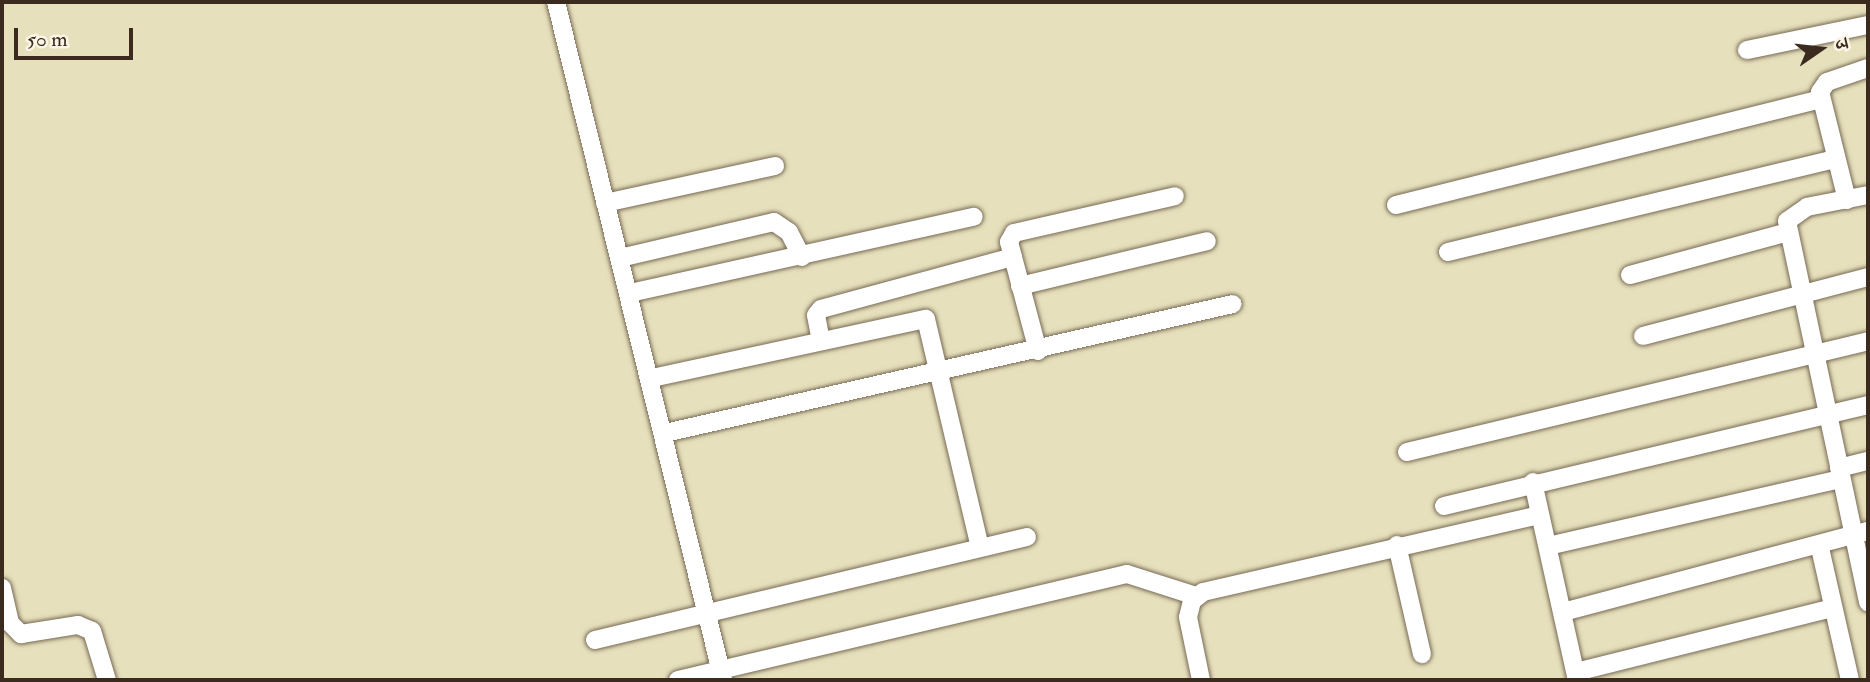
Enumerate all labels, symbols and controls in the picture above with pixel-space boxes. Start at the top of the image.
scale bar [18,14,136,58]
north arrow [1786,14,1856,84]
text: 50 m [27,26,68,53]
text: उ [1829,36,1854,52]

